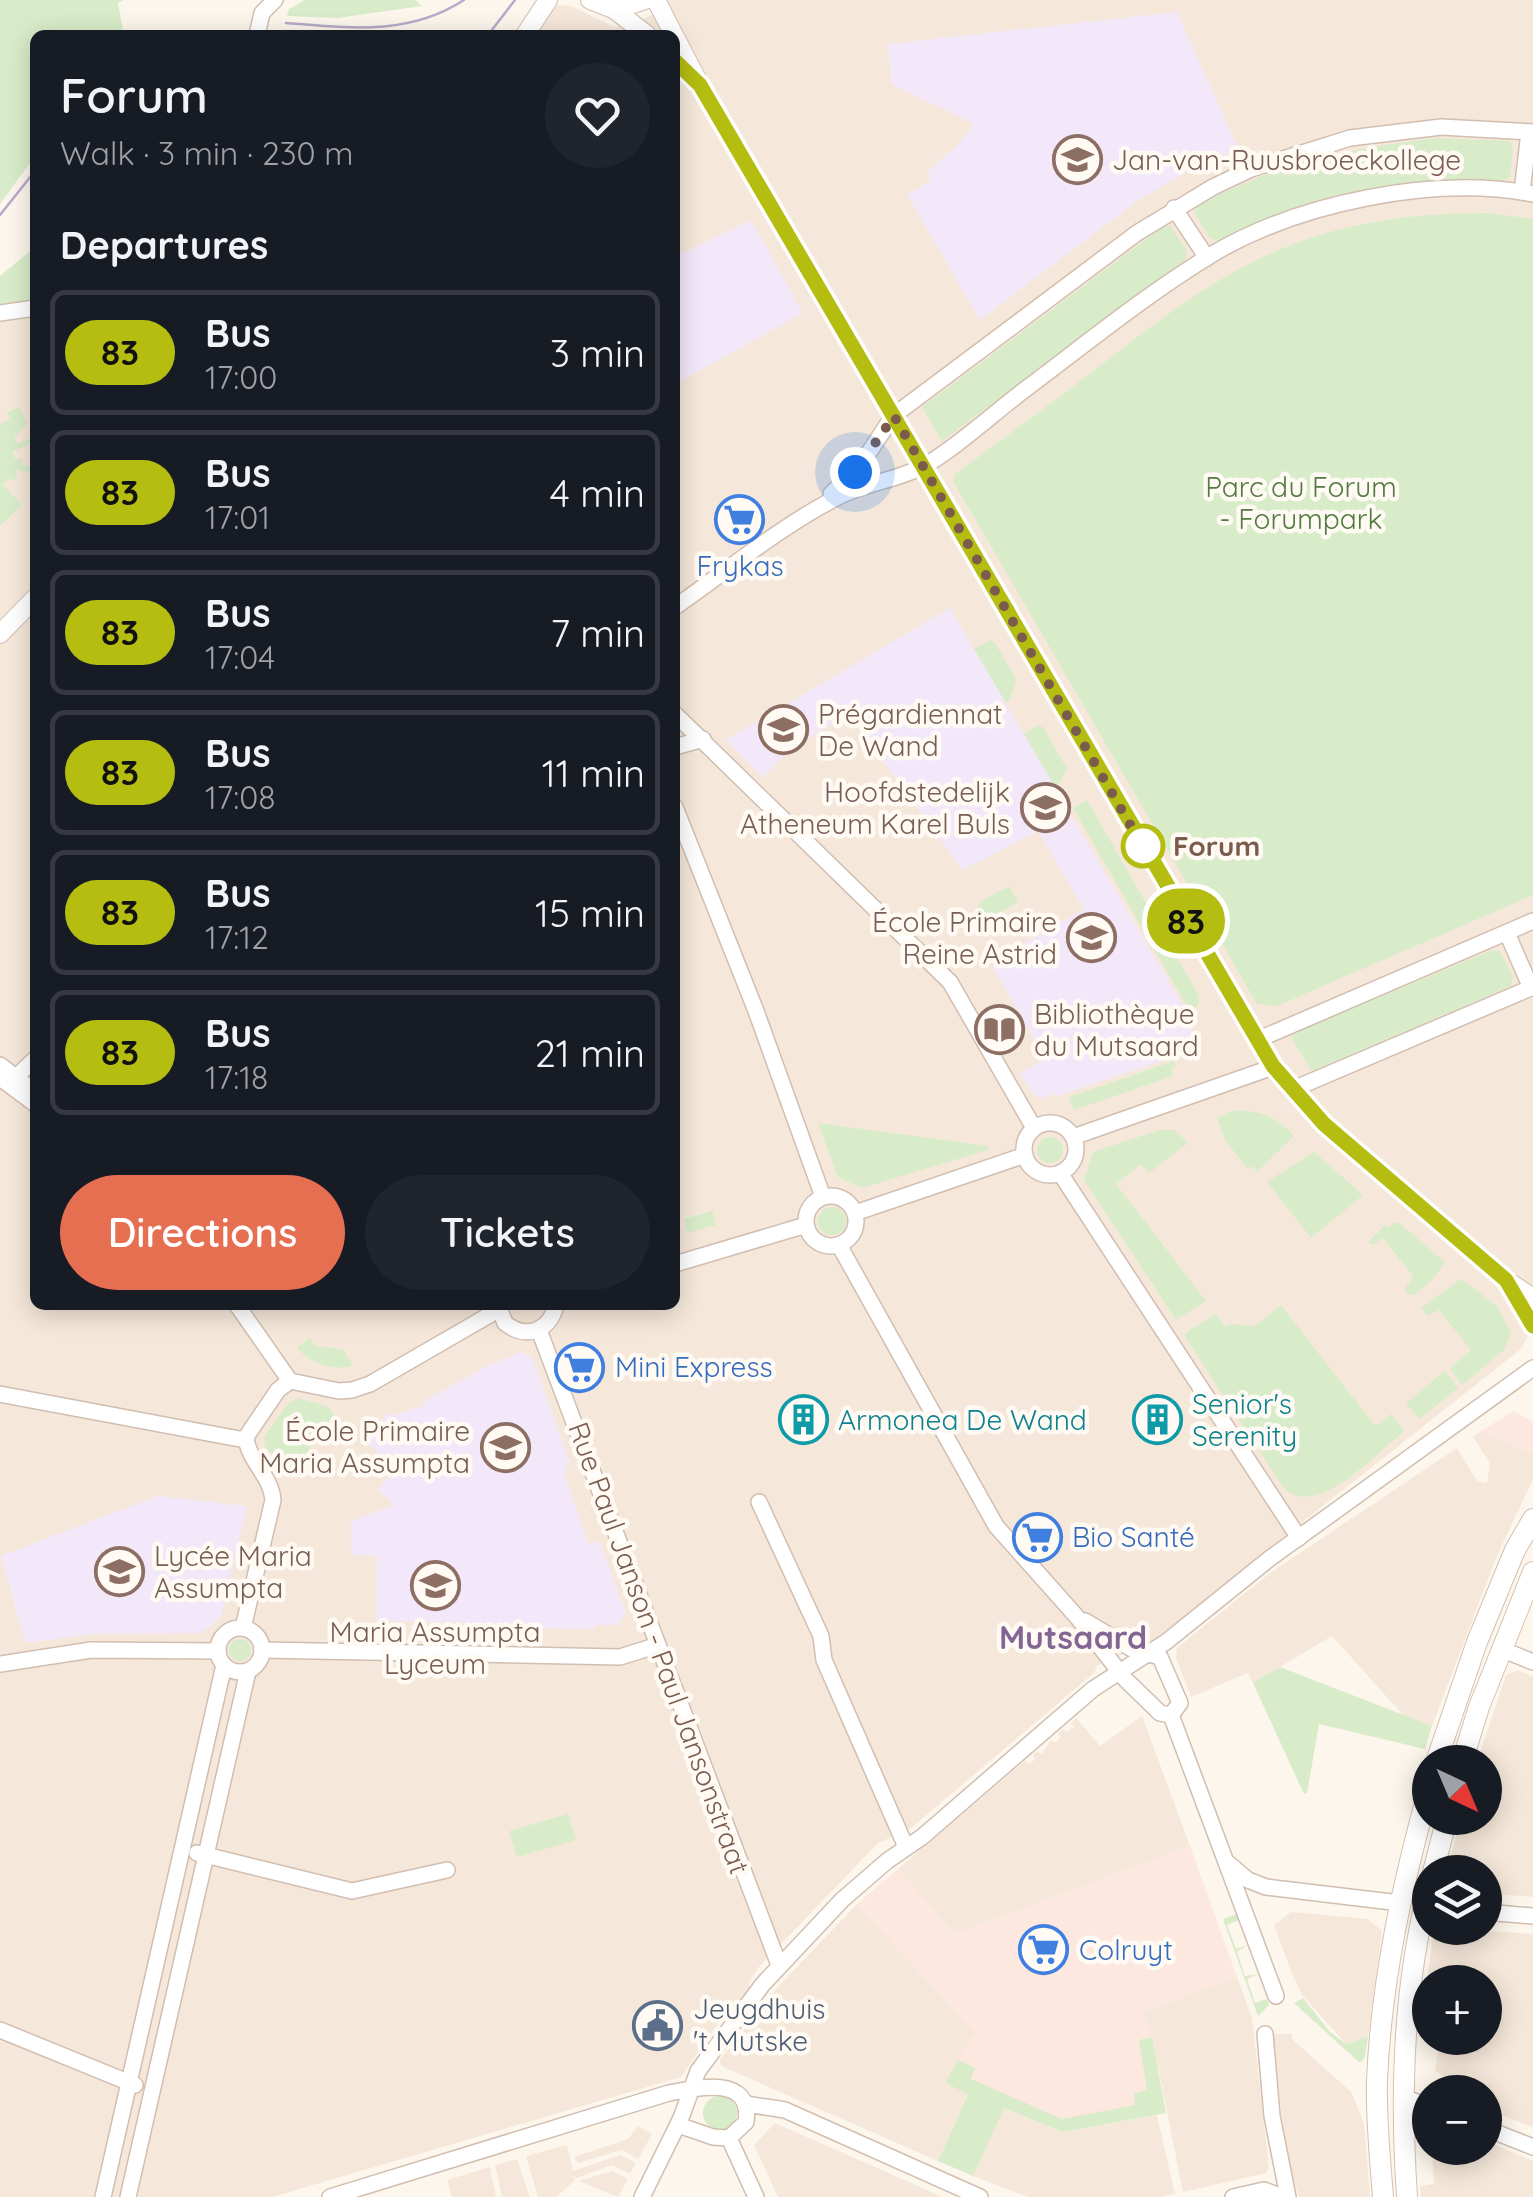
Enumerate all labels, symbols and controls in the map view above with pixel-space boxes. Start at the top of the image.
button: heart [545,63,650,168]
text: Forum [60,65,208,125]
text: Walk · 3 min · 230 m [60,133,353,173]
school or university icon: Jan-van-Ruusbroeckollege [1051,134,1103,186]
place label: Jan-van-Ruusbroeckollege [1112,142,1461,177]
text: Departures [60,221,268,269]
text: Bus [205,309,271,357]
text: 3 min [550,329,645,377]
text: 83 [101,330,139,374]
text: 17:00 [205,357,277,397]
your location [830,447,880,497]
text: Bus [205,449,271,497]
text: 4 min [550,469,645,517]
park label: Parc du Forum - Forumpark [1205,469,1397,536]
text: 83 [101,470,139,514]
supermarket icon: Frykas [714,493,766,545]
text: 17:01 [205,497,270,537]
place label: Frykas [696,548,784,583]
text: Bus [205,589,271,637]
text: 7 min [550,609,645,657]
text: 83 [101,610,139,654]
text: 17:04 [205,637,275,677]
place label: Prégardiennat De Wand [818,696,1003,763]
school or university icon: Prégardiennat De Wand [757,704,809,756]
text: Bus [205,729,271,777]
text: 11 min [542,749,645,797]
text: 83 [101,750,139,794]
place label: Hoofdstedelijk Atheneum Karel Buls [740,774,1010,841]
text: 17:08 [205,777,276,817]
school or university icon: Hoofdstedelijk Atheneum Karel Buls [1019,782,1071,834]
marker: Forum [1122,825,1164,867]
place label: Forum [1173,828,1260,863]
text: Bus [205,869,271,917]
line badge: 83 [1141,888,1231,954]
text: 15 min [535,889,645,937]
text: 83 [101,890,139,934]
text: 83 [1167,899,1205,943]
place label: École Primaire Reine Astrid [872,904,1057,971]
school or university icon: École Primaire Reine Astrid [1066,912,1118,964]
text: 17:12 [205,917,269,957]
place label: Bibliothèque du Mutsaard [1034,996,1199,1063]
library icon: Bibliothèque du Mutsaard [973,1004,1025,1056]
text: Bus [205,1009,271,1057]
text: 21 min [535,1029,645,1077]
text: 83 [101,1030,139,1074]
text: 17:18 [205,1057,268,1097]
button: Directions [60,1175,345,1290]
button: Tickets [365,1175,650,1290]
supermarket icon: Mini Express [554,1341,606,1393]
place label: Mini Express [615,1349,773,1384]
place label: Senior's Serenity [1192,1386,1297,1453]
building icon: Armonea De Wand [777,1394,829,1446]
building icon: Senior's Serenity [1131,1394,1183,1446]
place label: Armonea De Wand [838,1402,1087,1437]
place label: École Primaire Maria Assumpta [259,1413,470,1480]
street label: Rue Paul Janson - Paul Jansonstraat [561,1417,758,1878]
school or university icon: École Primaire Maria Assumpta [479,1421,531,1473]
supermarket icon: Bio Santé [1011,1511,1063,1563]
place label: Bio Santé [1072,1519,1195,1554]
place label: Lycée Maria Assumpta [154,1538,312,1605]
school or university icon: Lycée Maria Assumpta [93,1546,145,1598]
school or university icon: Maria Assumpta Lyceum [409,1559,461,1611]
place label: Maria Assumpta Lyceum [330,1614,540,1681]
district label: Mutsaard [999,1617,1147,1657]
north arrow [1412,1745,1502,1835]
map controls [1412,1745,1502,2165]
button: layers [1412,1855,1502,1945]
supermarket icon: Colruyt [1018,1924,1070,1976]
place label: Colruyt [1079,1932,1173,1967]
button: + [1412,1965,1502,2055]
place label: Jeugdhuis 't Mutske [693,1991,825,2058]
public building icon: Jeugdhuis 't Mutske [632,1999,684,2051]
button: − [1412,2075,1502,2165]

